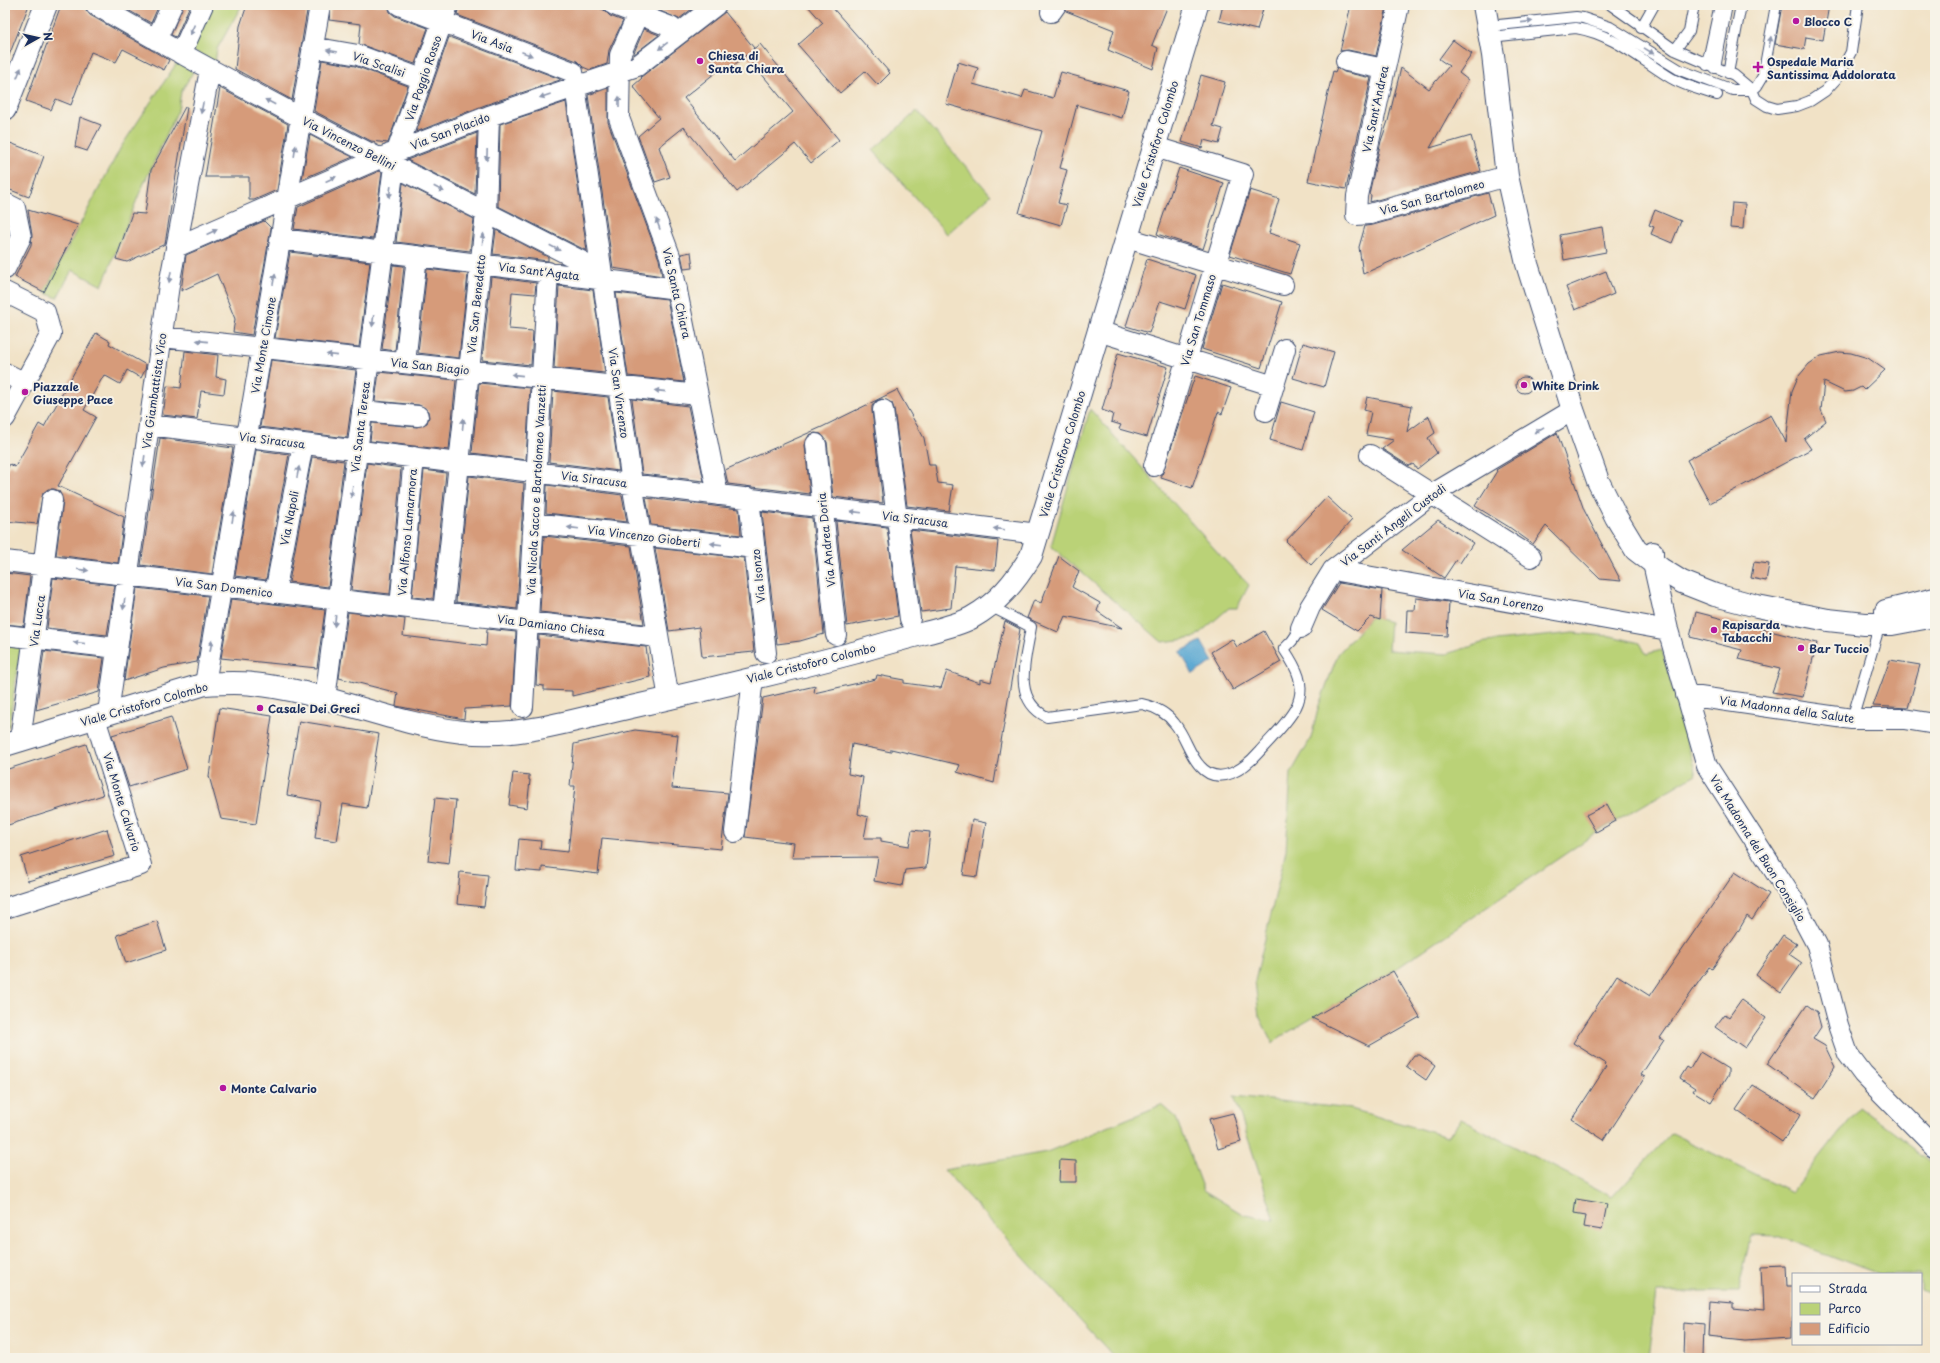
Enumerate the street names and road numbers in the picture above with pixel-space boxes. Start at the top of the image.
street label: Via Asia [468,25,516,57]
street label: Via Poggio Rosso [400,33,446,123]
street label: Via Scalisi [350,47,408,81]
street label: Via Sant'Andrea [1357,64,1393,154]
street label: Viale Cristoforo Colombo [1128,78,1182,210]
street label: Via San Placido [408,108,492,154]
street label: Via Vincenzo Bellini [299,112,399,174]
street label: Via San Bartolomeo [1378,175,1486,219]
street label: Via Santa Chiara [658,246,696,340]
street label: Via San Benedetto [462,254,490,354]
street label: Via Sant'Agata [497,258,581,284]
street label: Via San Tommaso [1176,272,1220,368]
street label: Via Monte Cimone [246,295,280,395]
street label: Via Giambattista Vico [137,332,171,450]
street label: Via San Vincenzo [604,347,634,439]
street label: Via San Biagio [390,353,470,379]
street label: Via Santa Teresa [346,380,374,473]
street label: Via Nicola Sacco e Bartolomeo Vanzetti [522,384,550,596]
street label: Viale Cristoforo Colombo [1035,388,1089,520]
street label: Via Siracusa [238,428,306,453]
street label: Via Siracusa [560,467,628,492]
street label: Via Alfonso Lamarmora [393,468,421,596]
street label: Via Santi Angeli Custodi [1337,480,1449,570]
street label: Via Napoli [275,489,303,547]
street label: Via Andrea Doria [813,492,839,588]
street label: Via Siracusa [881,507,949,532]
street label: Via Vincenzo Gioberti [587,521,701,551]
street label: Via Isonzo [747,548,769,604]
street label: Via San Domenico [174,573,274,601]
street label: Via San Lorenzo [1457,584,1545,616]
street label: Via Lucca [25,594,49,648]
street label: Via Damiano Chiesa [496,610,606,640]
street label: Viale Cristoforo Colombo [745,639,877,687]
street label: Viale Cristoforo Colombo [78,678,210,730]
street label: Via Madonna della Salute [1718,691,1856,727]
street label: Via Monte Calvario [99,751,145,853]
street label: Via Madonna del Buon Consiglio [1706,771,1810,925]

